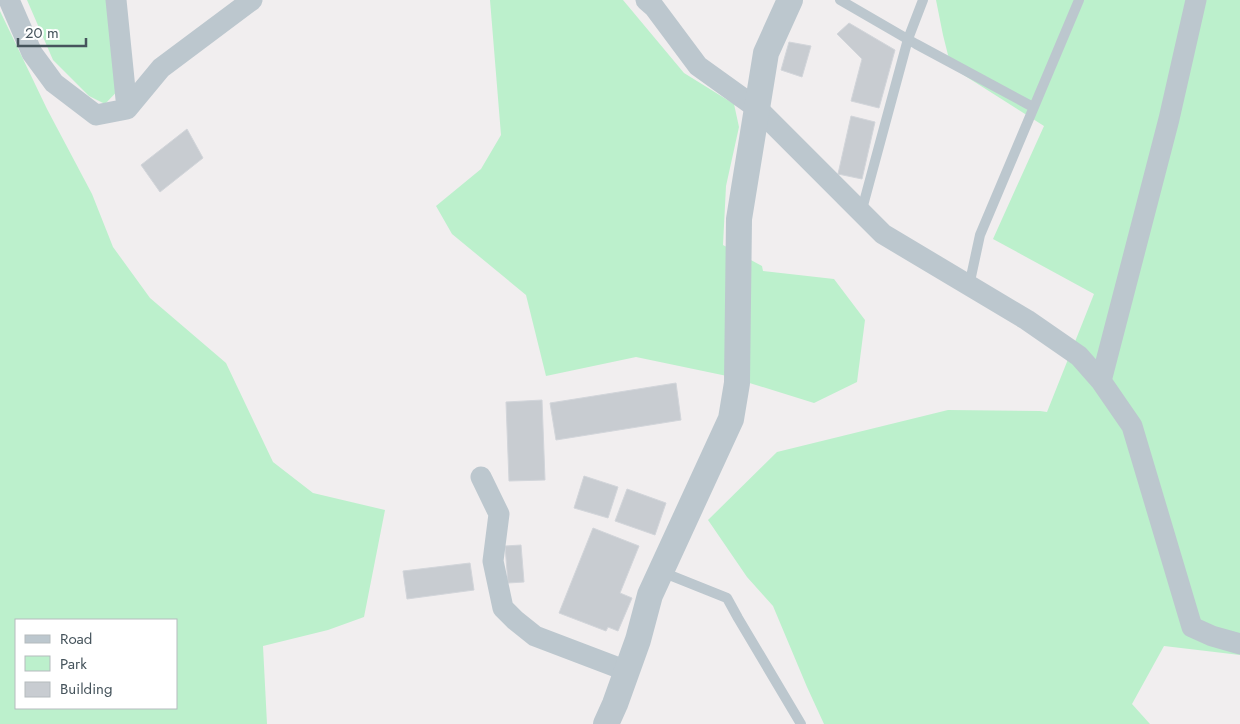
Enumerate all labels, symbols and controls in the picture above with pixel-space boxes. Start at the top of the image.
scale bar [18,15,85,47]
text: 20 m [25,22,59,44]
legend [15,619,178,709]
text: Road [60,628,92,650]
text: Park [60,653,87,675]
text: Building [60,678,112,700]

